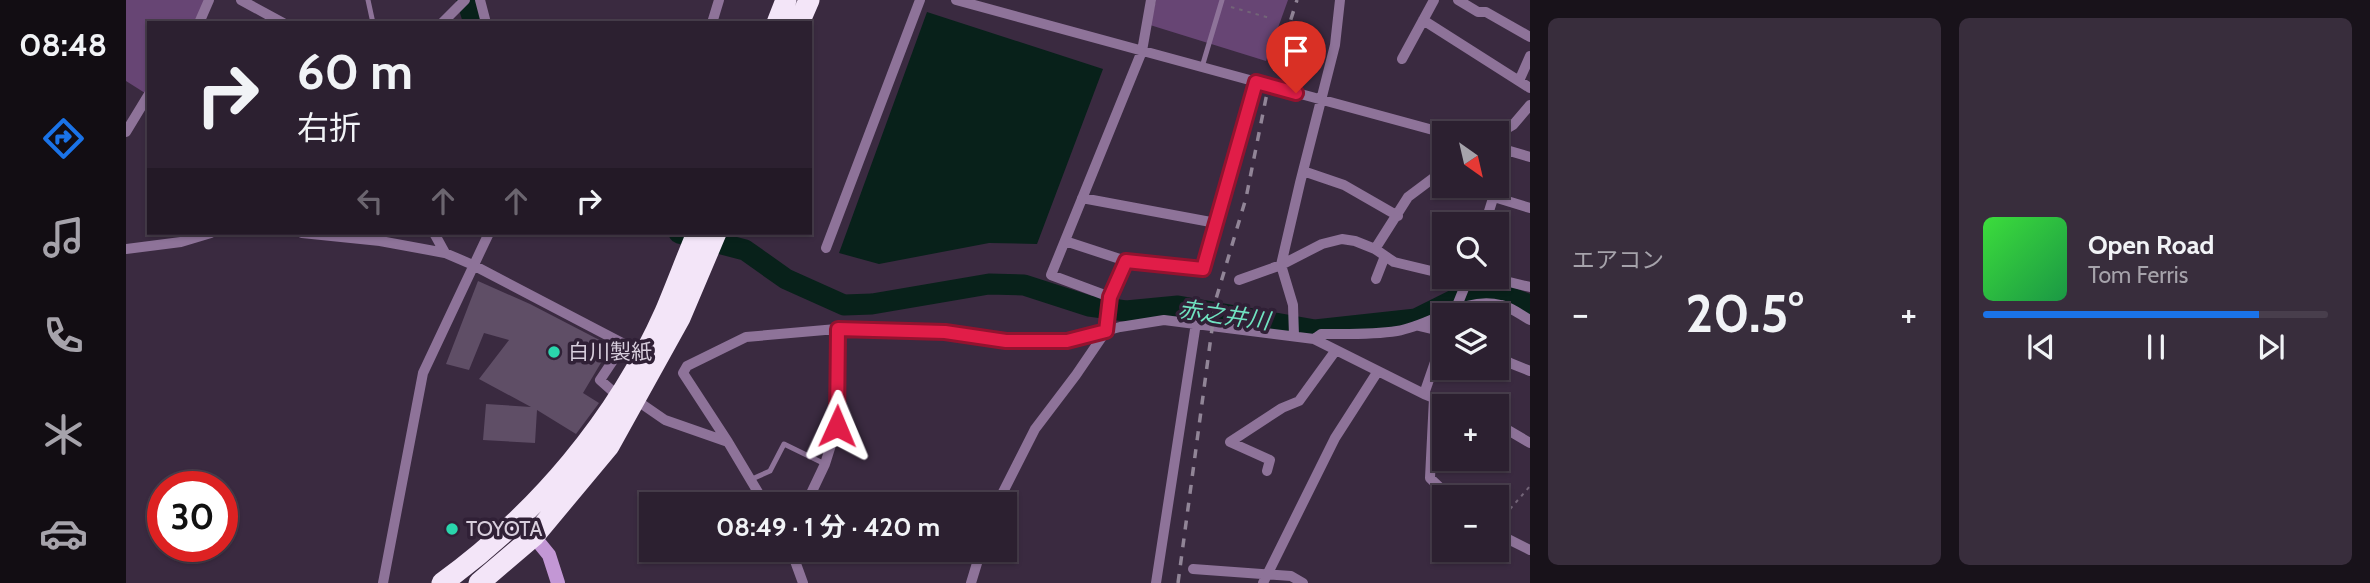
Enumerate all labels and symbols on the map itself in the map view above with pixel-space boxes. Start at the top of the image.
pin [1266,21,1326,93]
north arrow [1432,121,1508,198]
water label: 赤之井川 [1176,295,1274,336]
place label: 白川製紙 [568,339,652,364]
marker: 白川製紙 [546,344,562,360]
position arrow [800,389,874,463]
speed limit sign: 30 [147,471,238,562]
place label: TOYOTA [466,516,542,541]
marker: TOYOTA [444,521,460,537]

